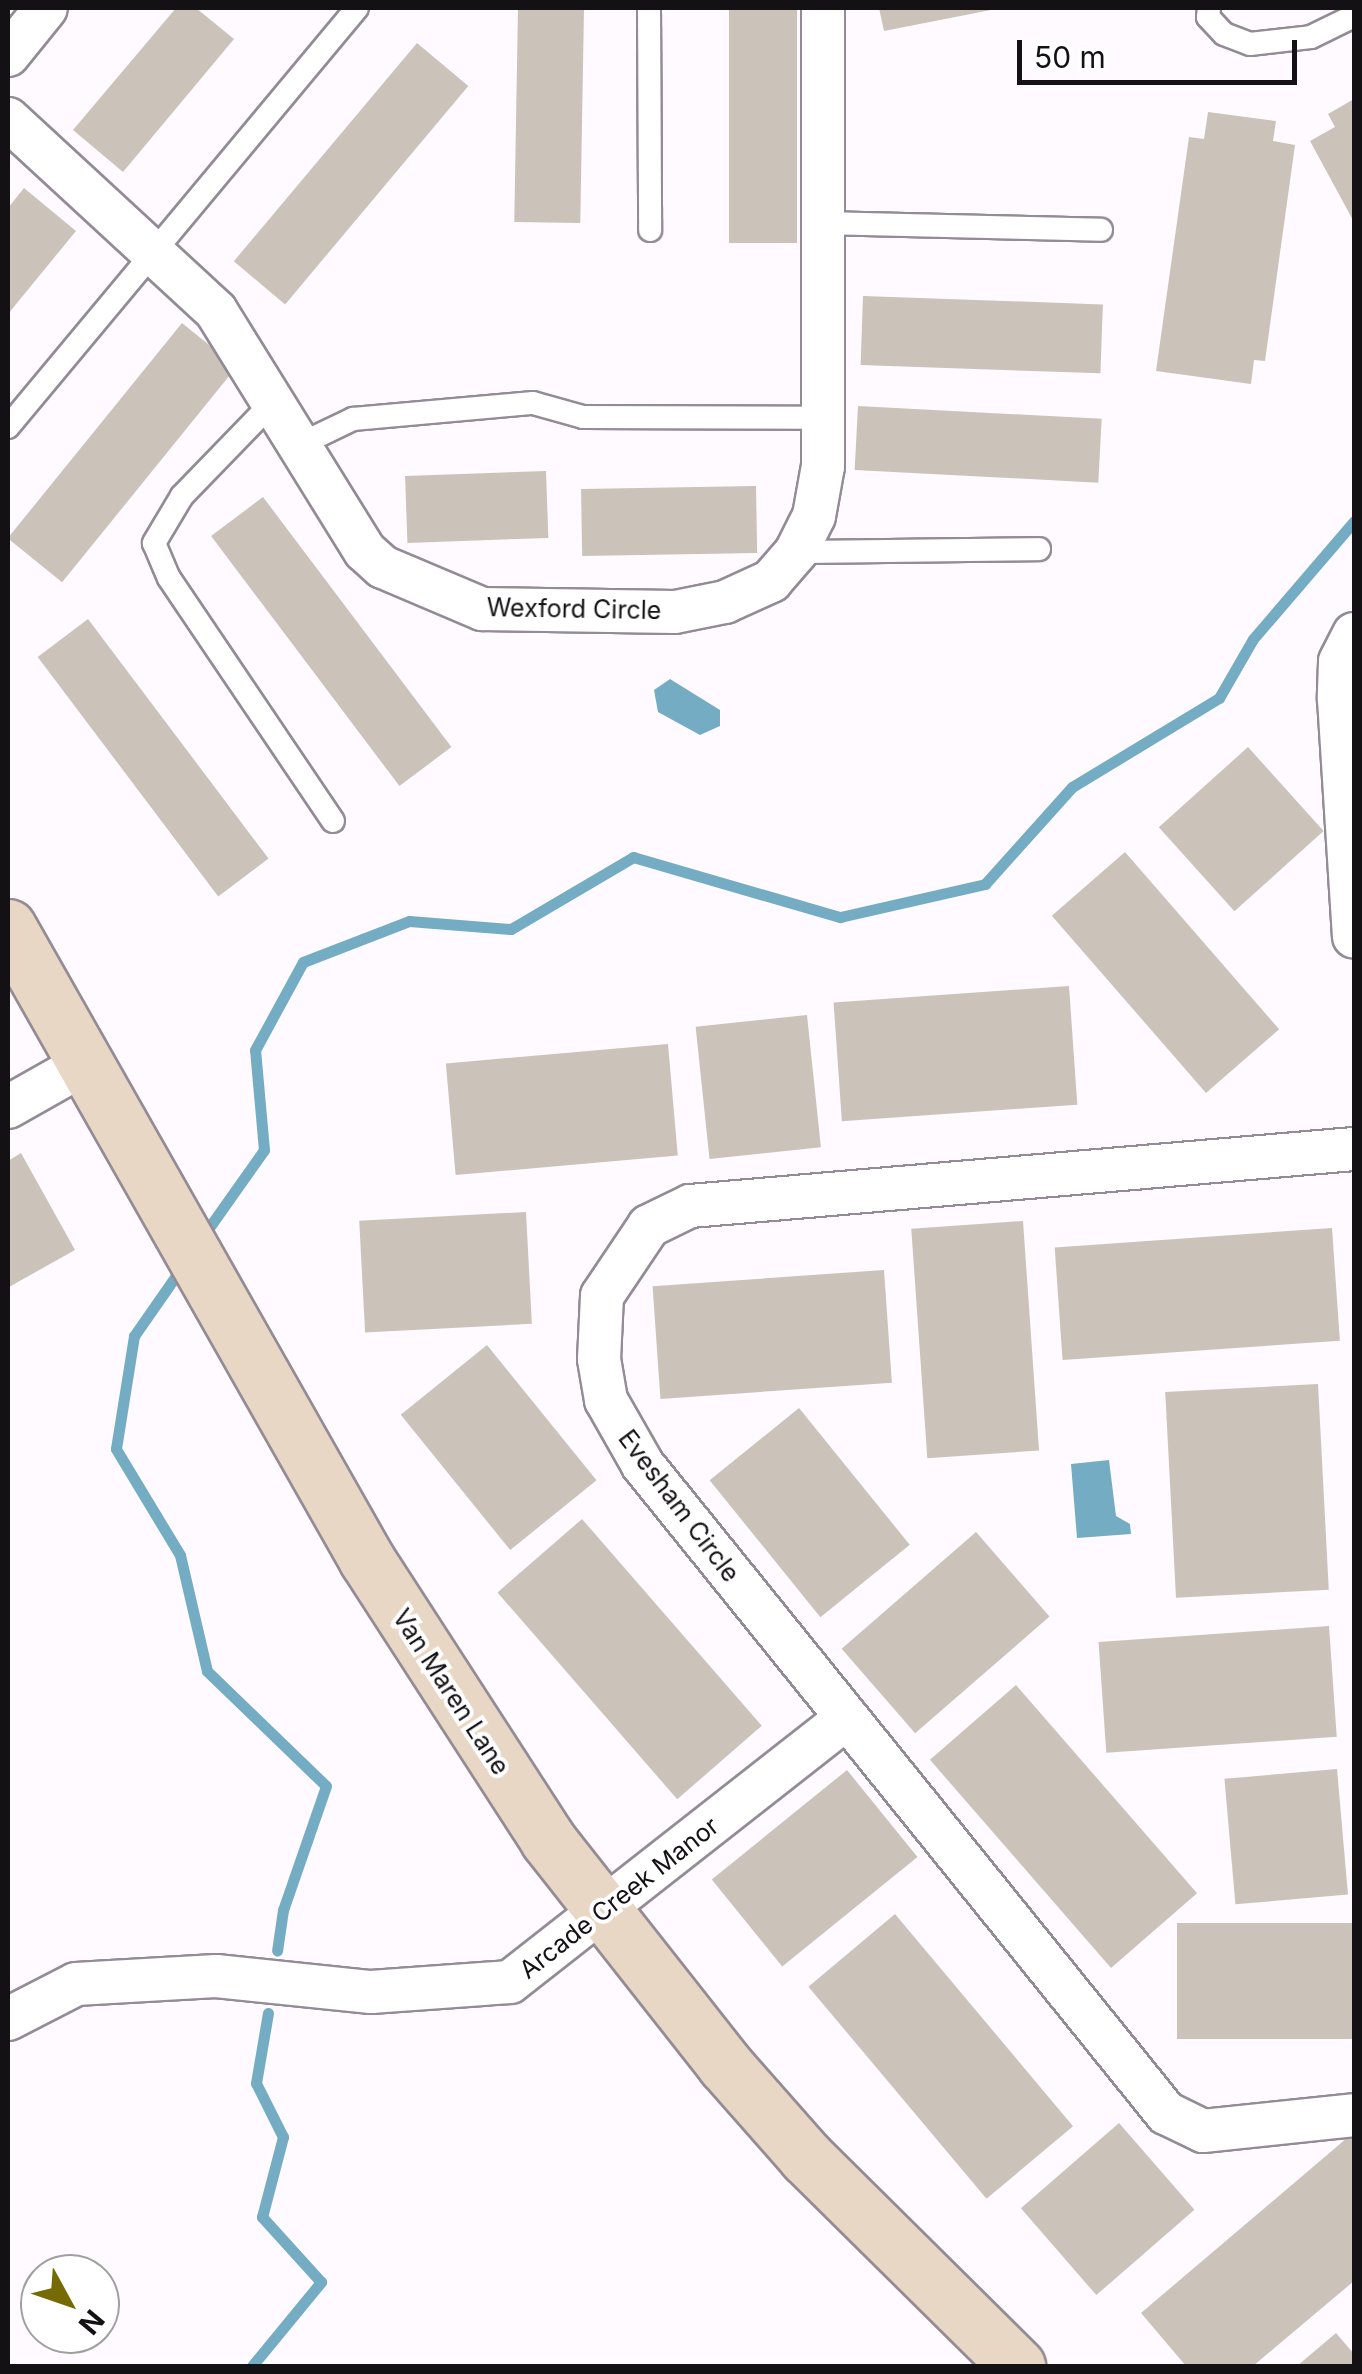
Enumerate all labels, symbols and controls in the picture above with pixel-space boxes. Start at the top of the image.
scale bar [1022,20,1302,82]
text: 50 m [1034,39,1106,75]
street label: Wexford Circle [486,592,662,626]
street label: Evesham Circle [612,1424,746,1588]
street label: Van Maren Lane [386,1604,516,1780]
street label: Arcade Creek Manor [513,1811,725,1985]
north arrow [20,2254,120,2354]
text: N [72,2303,111,2341]

